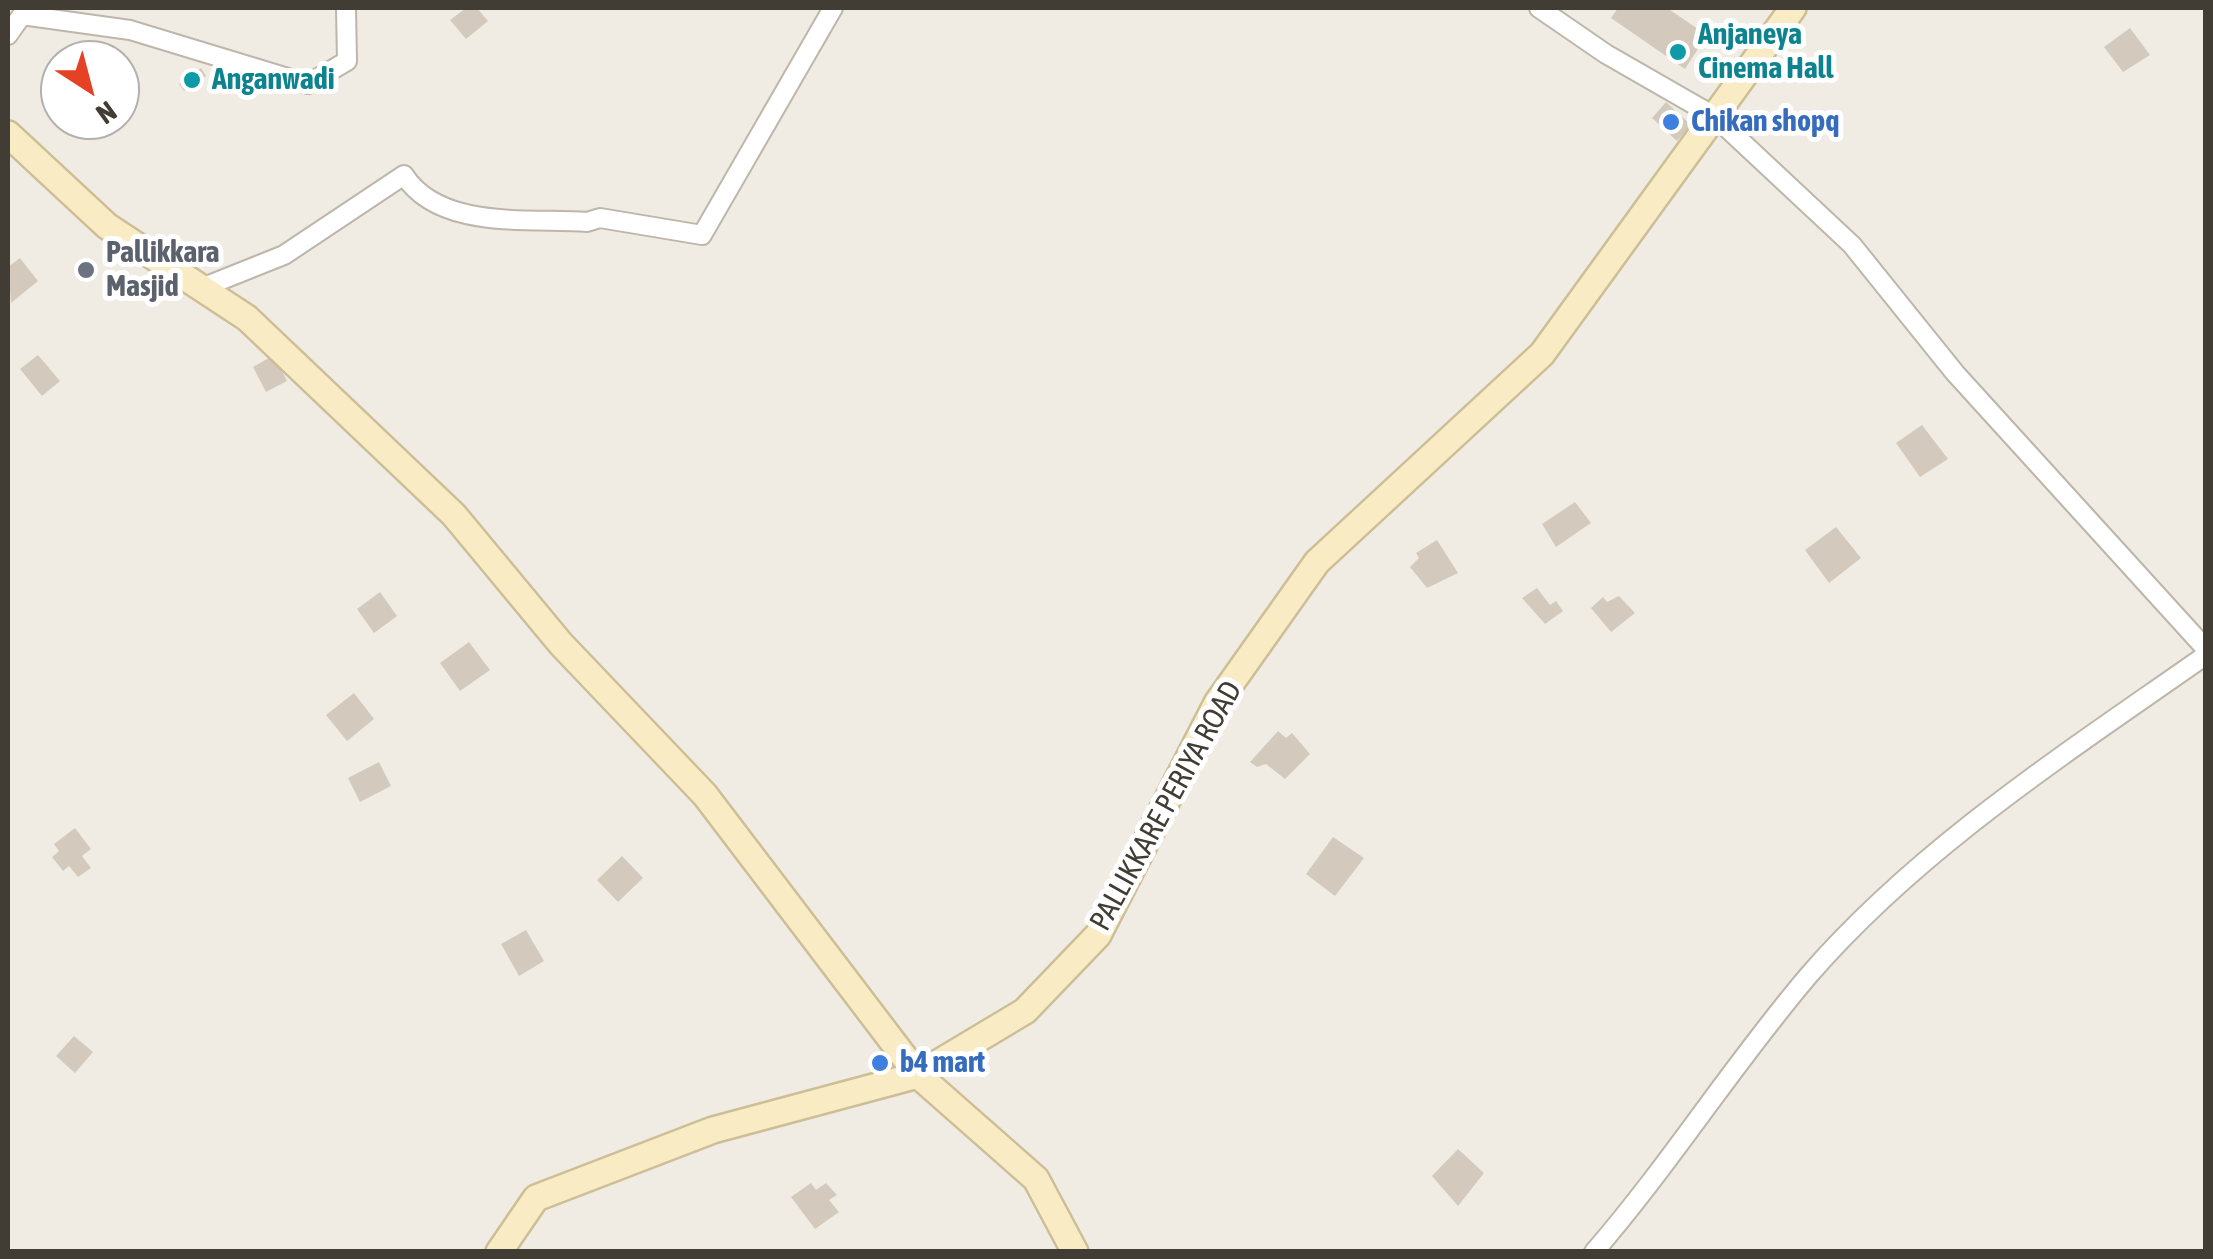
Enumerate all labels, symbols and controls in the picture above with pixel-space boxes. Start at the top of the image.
place label: Anjaneya Cinema Hall [1698,17,1834,88]
north arrow [40,40,140,140]
marker: Anjaneya Cinema Hall [1667,41,1689,63]
place label: Anganwadi [212,62,335,98]
marker: Anganwadi [181,69,203,91]
text: N [90,95,123,130]
place label: Chikan shopq [1691,104,1839,140]
marker: Chikan shopq [1660,111,1682,133]
place label: Pallikkara Masjid [106,235,219,306]
marker: Pallikkara Masjid [75,259,97,281]
street label: PALLIKKARE PERIYA ROAD [1082,675,1250,937]
place label: b4 mart [900,1045,985,1081]
marker: b4 mart [869,1052,891,1074]

